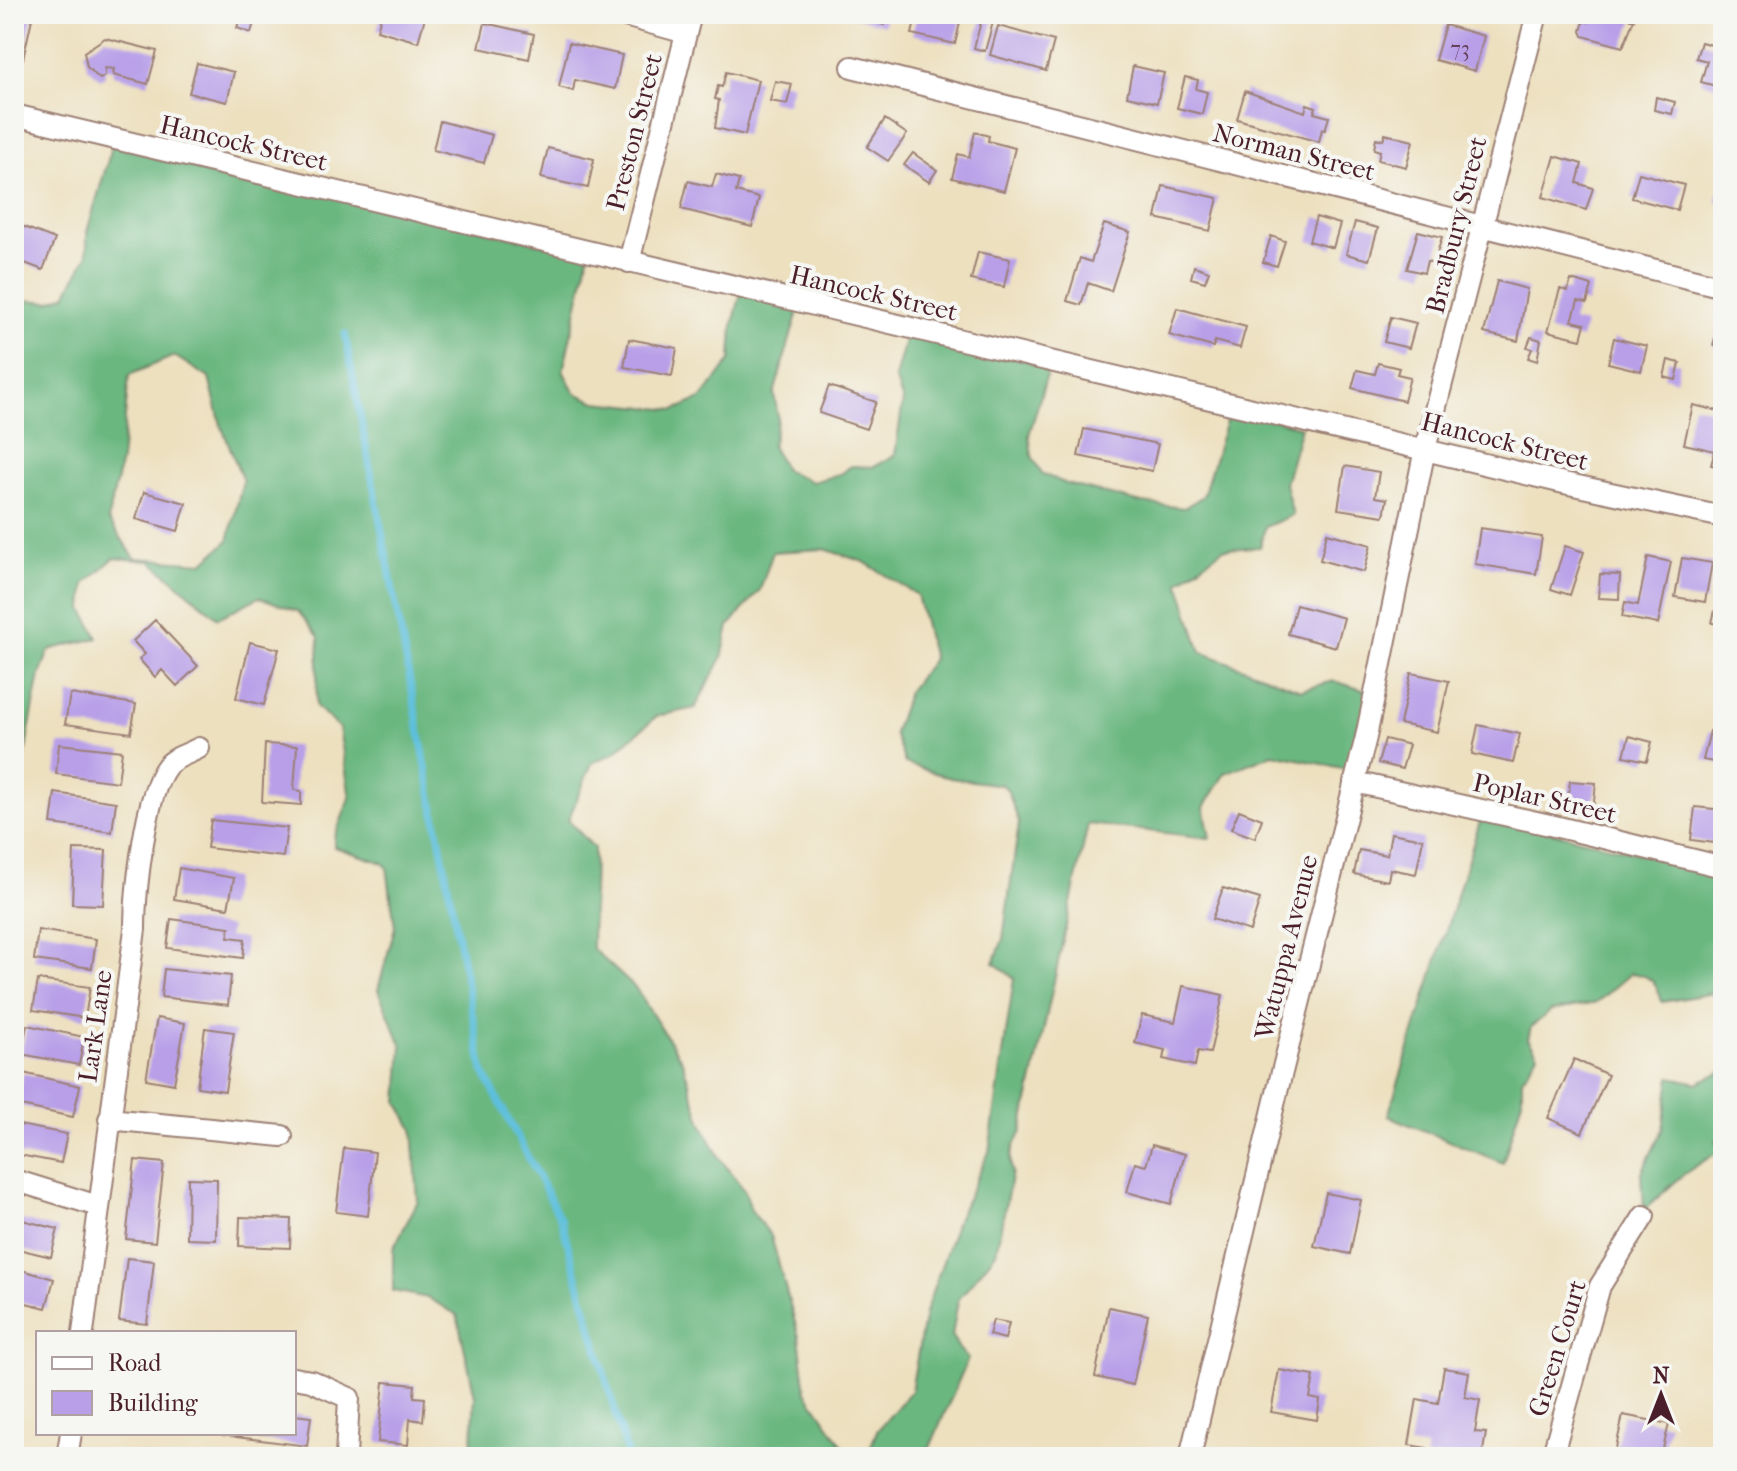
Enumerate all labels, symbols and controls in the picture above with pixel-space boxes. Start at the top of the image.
house number: 73 [1450,36,1470,62]
street label: Preston Street [600,50,669,214]
street label: Hancock Street [157,109,331,178]
street label: Norman Street [1209,117,1379,188]
street label: Bradbury Street [1420,133,1494,317]
street label: Hancock Street [787,259,961,328]
street label: Hancock Street [1418,406,1592,477]
street label: Poplar Street [1470,767,1621,830]
street label: Watuppa Avenue [1248,851,1324,1044]
street label: Lark Lane [72,968,119,1084]
street label: Green Court [1522,1275,1593,1420]
legend [36,1331,296,1435]
text: Road [108,1349,162,1377]
north arrow [1621,1355,1701,1435]
text: N [1653,1363,1670,1389]
text: Building [108,1389,199,1417]

